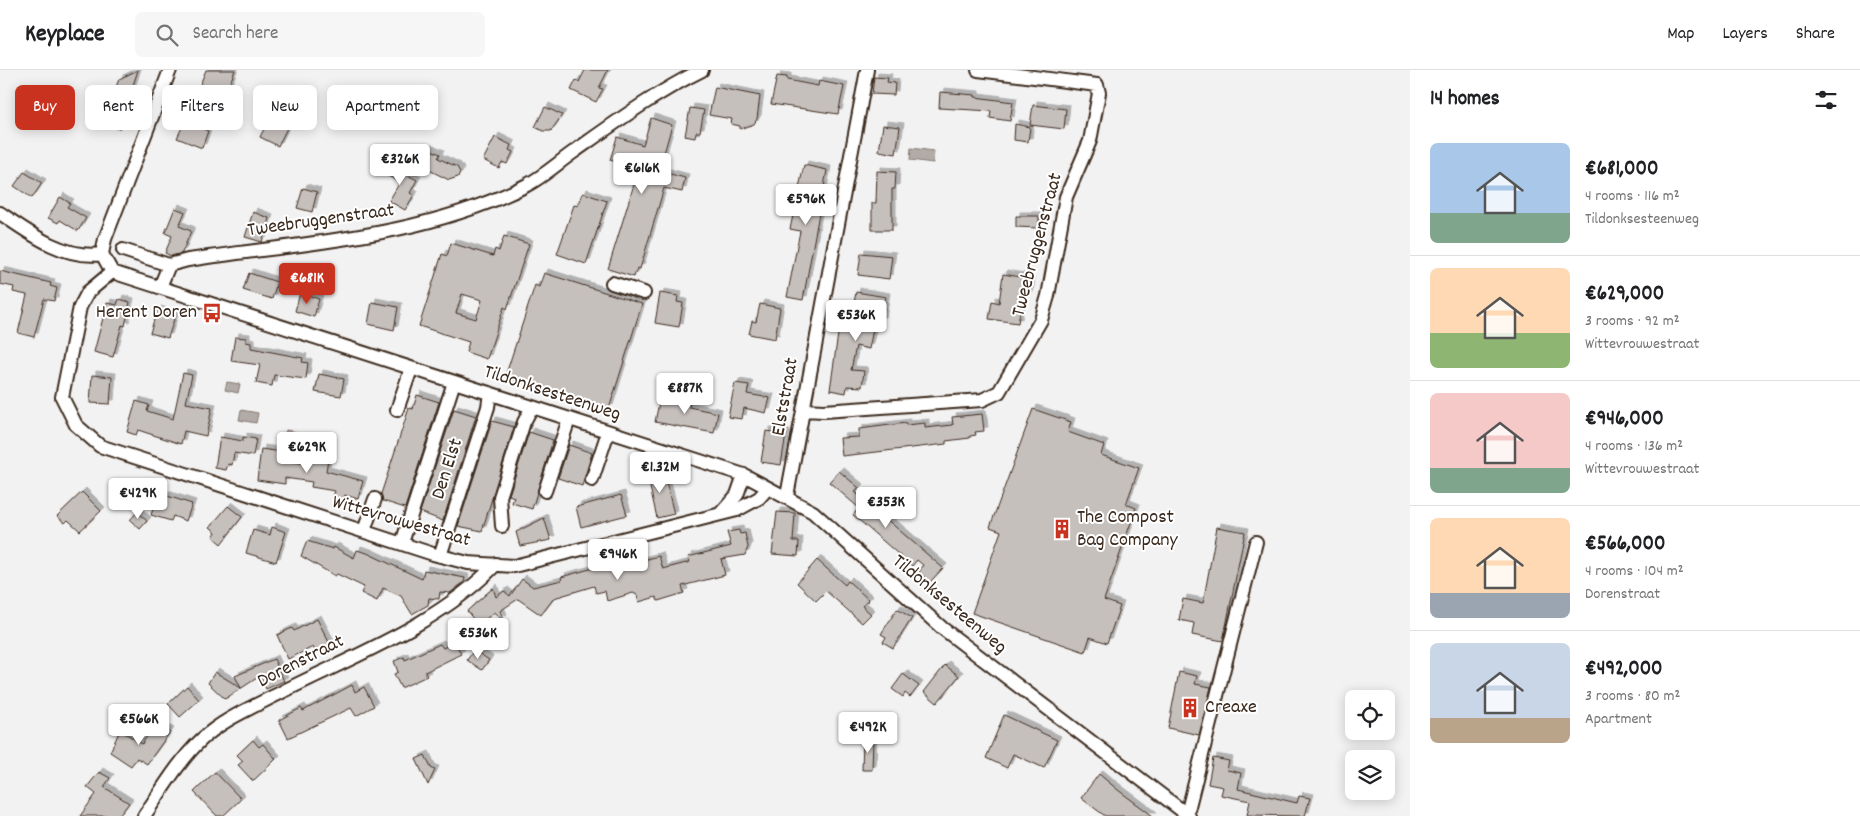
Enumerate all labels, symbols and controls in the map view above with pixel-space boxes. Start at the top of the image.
search box [135,12,485,57]
text: Keyplace [25,18,105,52]
icon: search [153,21,181,49]
text: Search here [193,21,278,48]
text: Map [1667,22,1694,47]
text: Layers [1722,22,1768,47]
text: Share [1796,22,1835,47]
chip: Buy [15,85,75,130]
chip: Rent [85,85,152,130]
chip: Filters [162,85,243,130]
chip: New [253,85,317,130]
chip: Apartment [327,85,438,130]
text: 14 homes [1430,85,1500,115]
icon: filters [1812,86,1840,114]
pin: €326K [365,144,435,186]
text: €326K [381,148,419,171]
pin: €616K [607,152,677,195]
text: €681,000 [1585,155,1658,185]
text: €616K [624,157,660,180]
icon: home [1470,163,1530,223]
street label: Tweebruggenstraat [1005,170,1071,320]
pin: €596K [771,184,841,226]
text: 4 rooms · 116 m² [1585,185,1680,208]
text: €596K [787,188,825,211]
street label: Tweebruggenstraat [246,197,396,245]
text: Tildonksesteenweg [1585,208,1699,231]
pin: €681K [272,262,342,305]
text: €681K [290,267,324,290]
text: €629,000 [1585,280,1664,310]
icon: home [1470,288,1530,348]
place label: Herent Doren [96,299,197,327]
pin: €536K [821,300,891,342]
bus stop icon: Herent Doren [201,302,223,324]
text: €536K [837,304,875,327]
text: 3 rooms · 92 m² [1585,310,1679,333]
text: Wittevrouwestraat [1585,333,1699,356]
street label: Elststraat [765,356,807,438]
street label: Tildonksesteenweg [480,359,624,429]
pin: €887K [650,372,720,415]
text: €887K [667,377,703,400]
text: €946,000 [1585,405,1664,435]
icon: home [1470,413,1530,473]
pin: €629K [272,432,342,474]
street label: Den Elst [425,435,471,503]
text: 4 rooms · 136 m² [1585,435,1683,458]
text: €629K [288,436,326,459]
pin: €1.32M [619,452,701,494]
text: €1.32M [641,456,679,479]
text: Wittevrouwestraat [1585,458,1699,481]
pin: €429K [103,478,173,520]
text: €429K [119,482,157,505]
pin: €353K [851,486,921,529]
street label: Wittevrouwestraat [328,489,474,555]
text: €353K [867,491,905,514]
place label: The Compost Bag Company [1077,504,1179,555]
building icon: The Compost Bag Company [1051,518,1073,540]
text: €566,000 [1585,530,1665,560]
pin: €946K [583,538,653,581]
icon: home [1470,538,1530,598]
text: €946K [599,543,637,566]
street label: Tildonksesteenweg [885,548,1013,662]
text: 4 rooms · 104 m² [1585,560,1684,583]
text: Dorenstraat [1585,583,1660,606]
pin: €536K [443,618,513,660]
text: €536K [459,622,497,645]
street label: Dorenstraat [253,628,349,696]
text: €492,000 [1585,655,1663,685]
icon: home [1470,663,1530,723]
text: 3 rooms · 80 m² [1585,685,1680,708]
map controls [1345,690,1395,800]
button: locate [1345,690,1395,740]
place label: Creaxe [1205,694,1257,722]
building icon: Creaxe [1179,697,1201,719]
pin: €566K [104,704,174,746]
text: €566K [119,708,159,731]
text: Apartment [1585,708,1652,731]
pin: €492K [833,712,903,754]
text: €492K [849,716,887,739]
button: layers [1345,750,1395,800]

